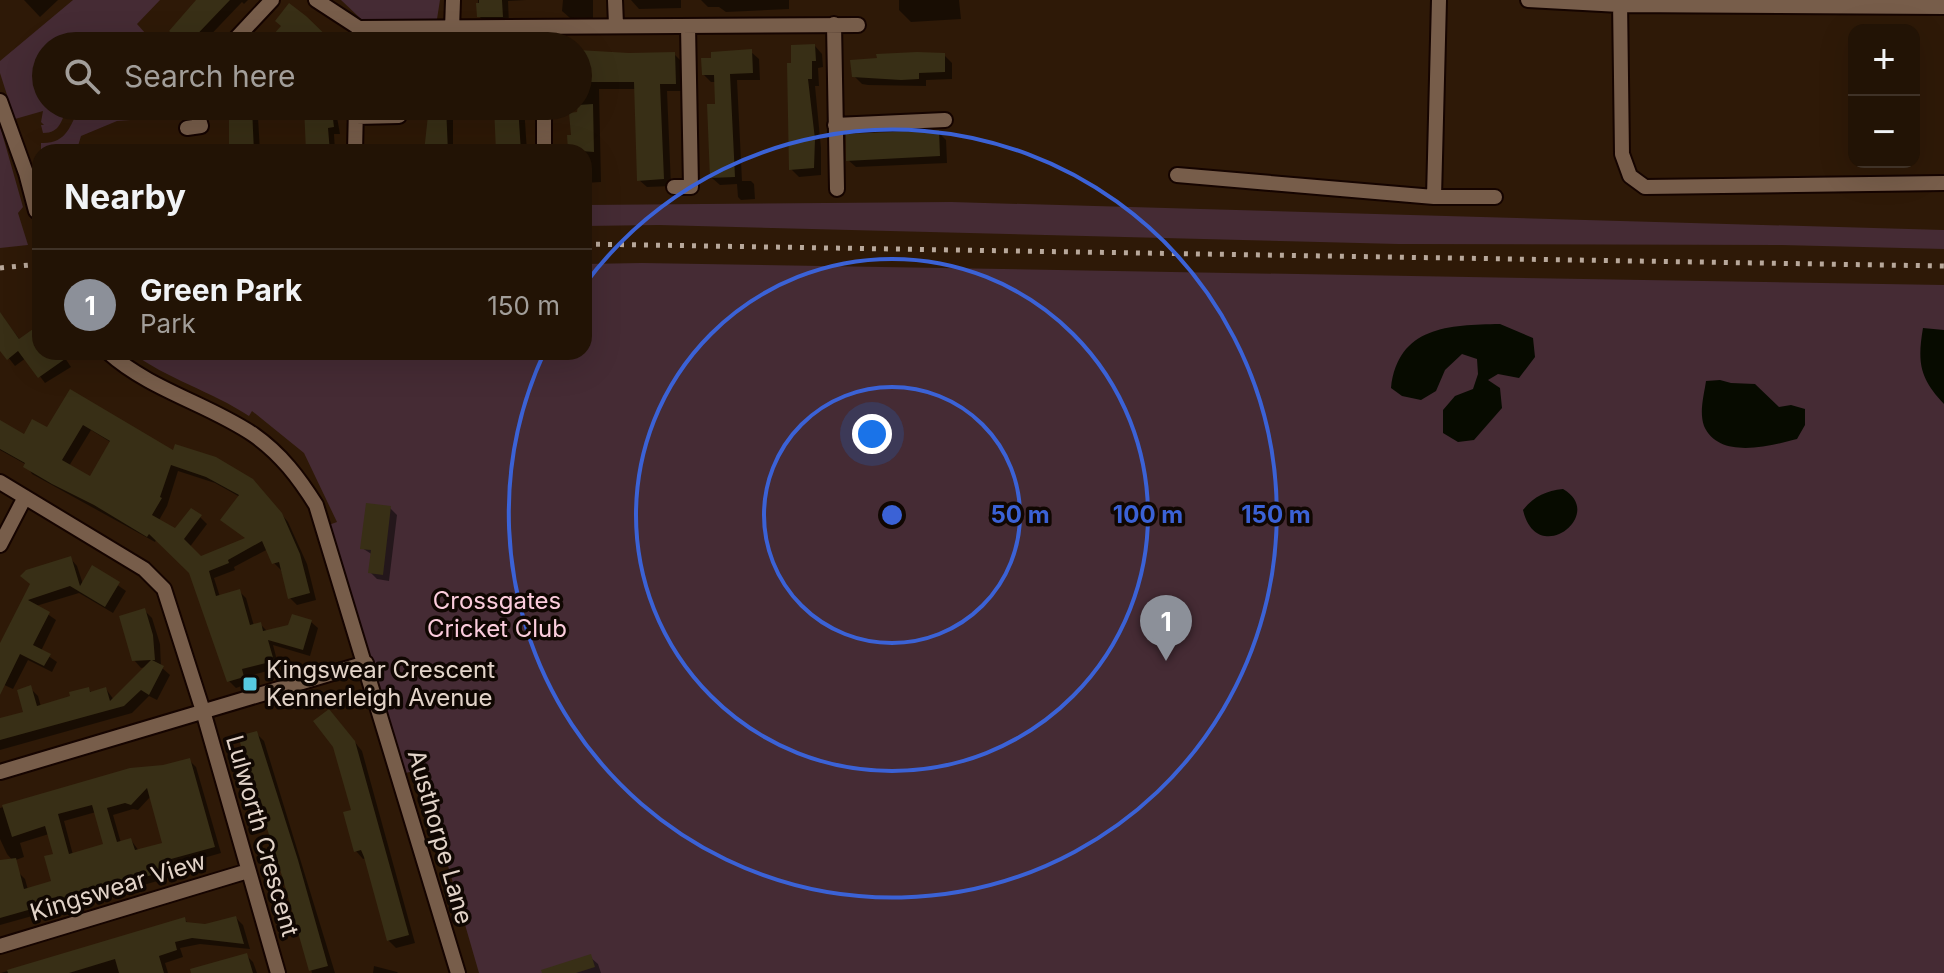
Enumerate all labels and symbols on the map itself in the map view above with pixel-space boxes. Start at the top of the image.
your location [852,414,892,454]
text: 50 m [990,500,1050,529]
text: 100 m [1113,500,1183,529]
text: 150 m [1241,500,1311,529]
centre of rings [878,501,906,529]
park label: Crossgates Cricket Club [427,586,567,643]
pin: 1 [1140,595,1192,661]
place label: Kingswear Crescent Kennerleigh Avenue [266,655,495,712]
marker: Kingswear Crescent Kennerleigh Avenue [241,675,259,693]
street label: Lulworth Crescent [220,732,305,940]
street label: Austhorpe Lane [402,746,479,927]
street label: Kingswear View [27,846,209,927]

